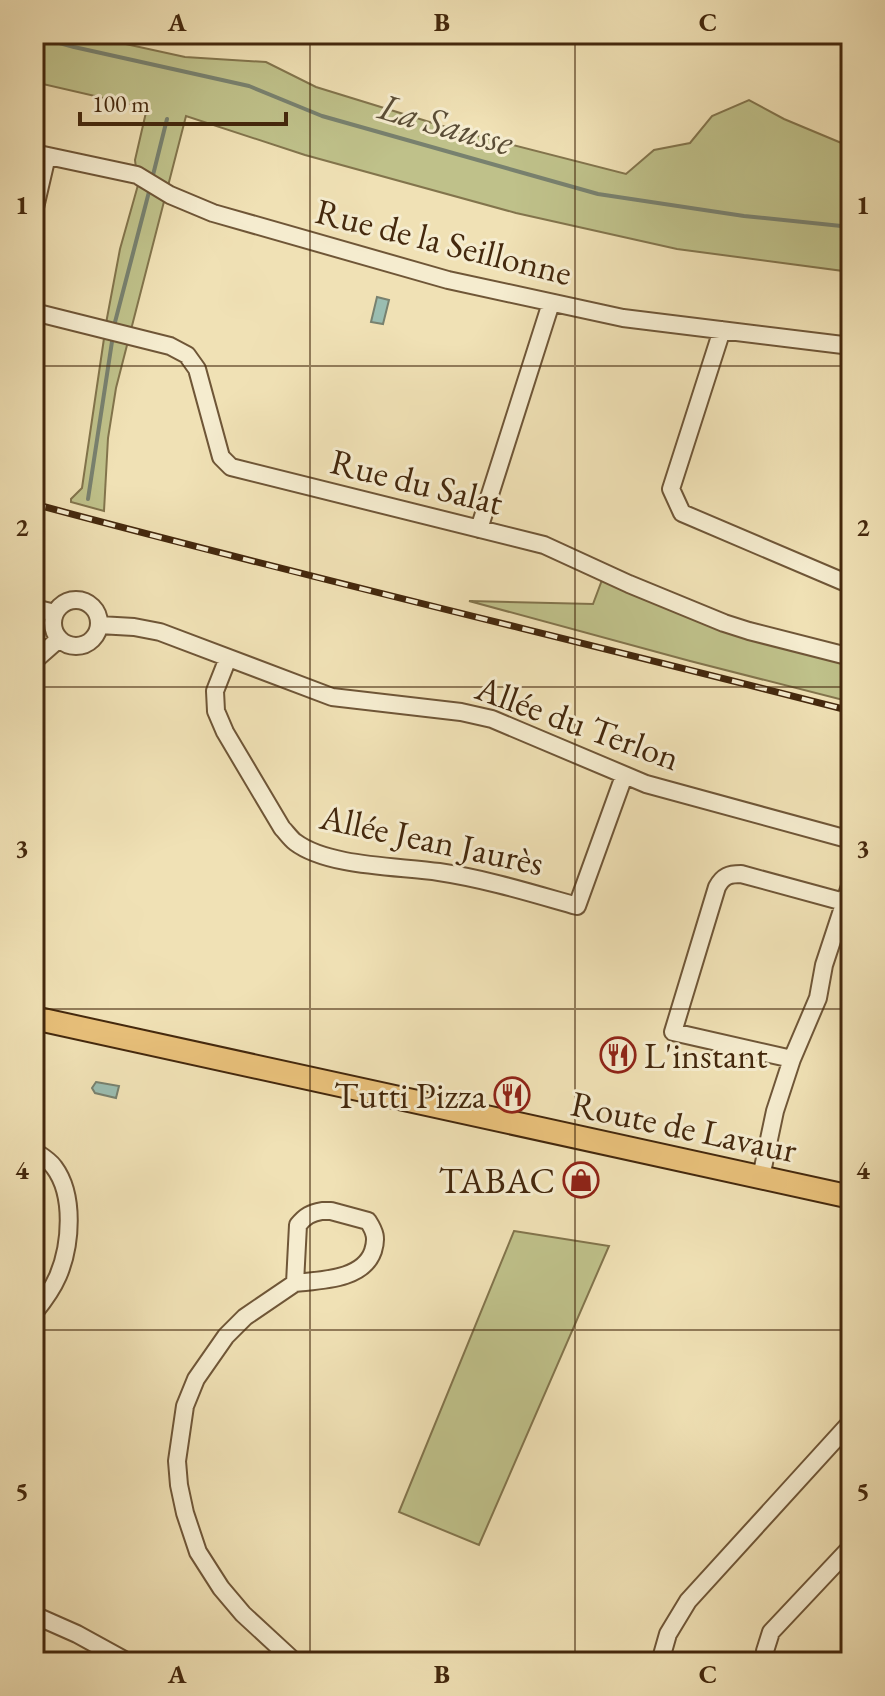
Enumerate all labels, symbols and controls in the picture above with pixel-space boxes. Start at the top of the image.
text: A [167,5,187,39]
text: B [434,5,450,39]
text: C [699,5,717,39]
scale bar [80,76,286,126]
water label: La Sausse [372,81,520,166]
text: 100 m [92,88,150,119]
street label: Rue de la Seillonne [311,187,577,296]
text: 1 [15,188,29,222]
text: 1 [856,188,870,222]
street label: Rue du Salat [326,437,508,526]
text: 2 [15,510,29,544]
text: 2 [856,510,870,544]
street label: Allée du Terlon [469,664,686,781]
street label: Allée Jean Jaurès [315,793,548,886]
text: 3 [15,831,29,865]
text: 3 [856,831,870,865]
place label: L'instant [644,1032,768,1079]
restaurant icon: L'instant [599,1036,637,1074]
place label: Tutti Pizza [334,1072,487,1119]
restaurant icon: Tutti Pizza [493,1076,531,1114]
street label: Route de Lavaur [567,1080,801,1173]
text: 4 [15,1153,29,1187]
text: 4 [856,1153,870,1187]
place label: TABAC [439,1157,555,1204]
shop icon: TABAC [562,1161,600,1199]
text: 5 [15,1474,29,1508]
text: 5 [856,1474,870,1508]
text: A [167,1657,187,1691]
text: B [434,1657,450,1691]
text: C [699,1657,717,1691]

